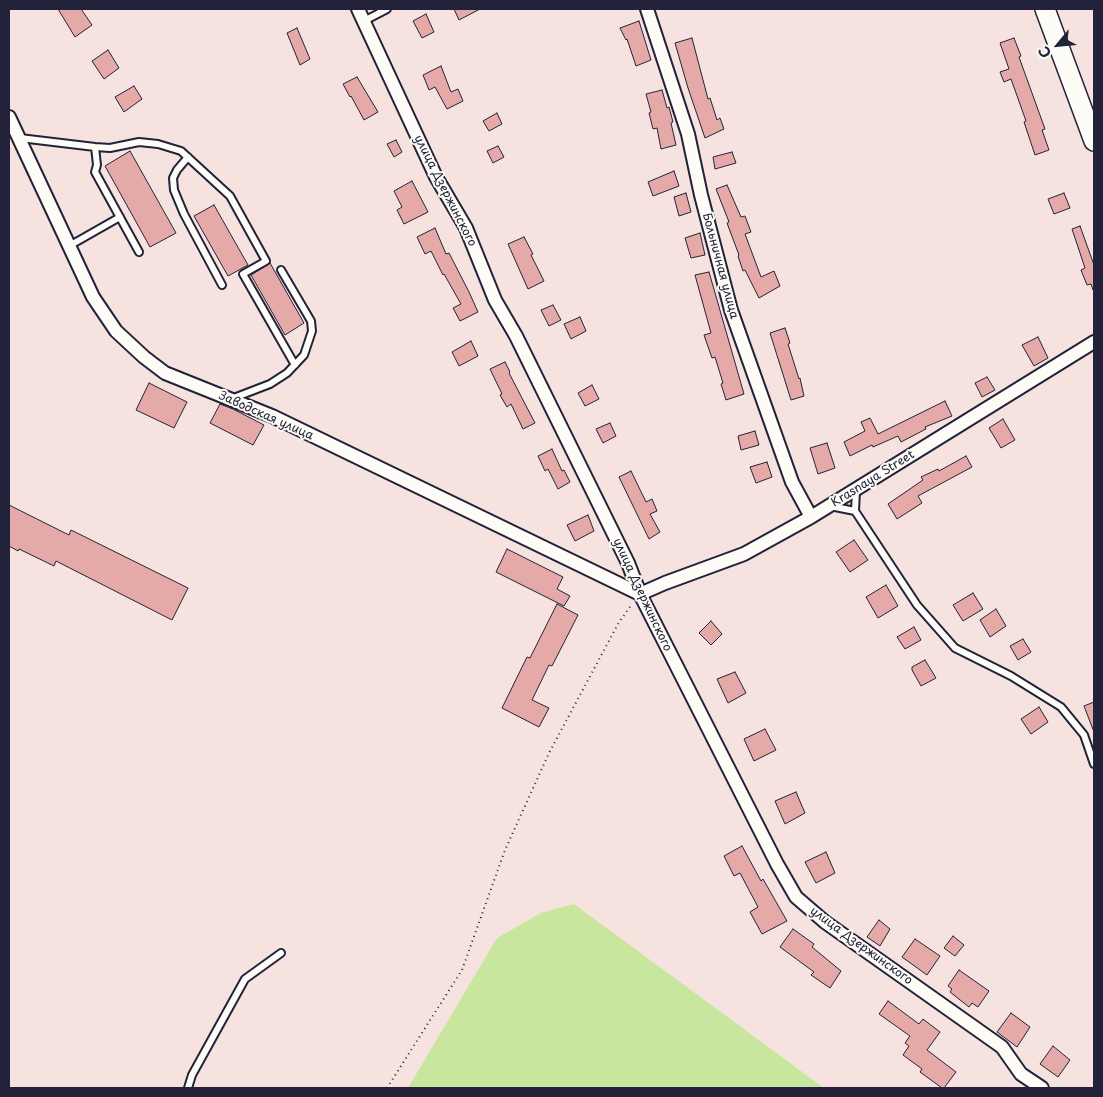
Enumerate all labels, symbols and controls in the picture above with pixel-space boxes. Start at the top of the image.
north arrow [1033,20,1083,70]
text: С [1033,43,1056,62]
street label: улица Дзержинского [411,133,479,249]
street label: Больничная улица [699,212,741,320]
street label: Заводская улица [216,389,316,443]
street label: Krasnaya Street [829,448,917,510]
street label: улица Дзержинского [609,536,675,654]
street label: улица Дзержинского [807,904,915,988]

